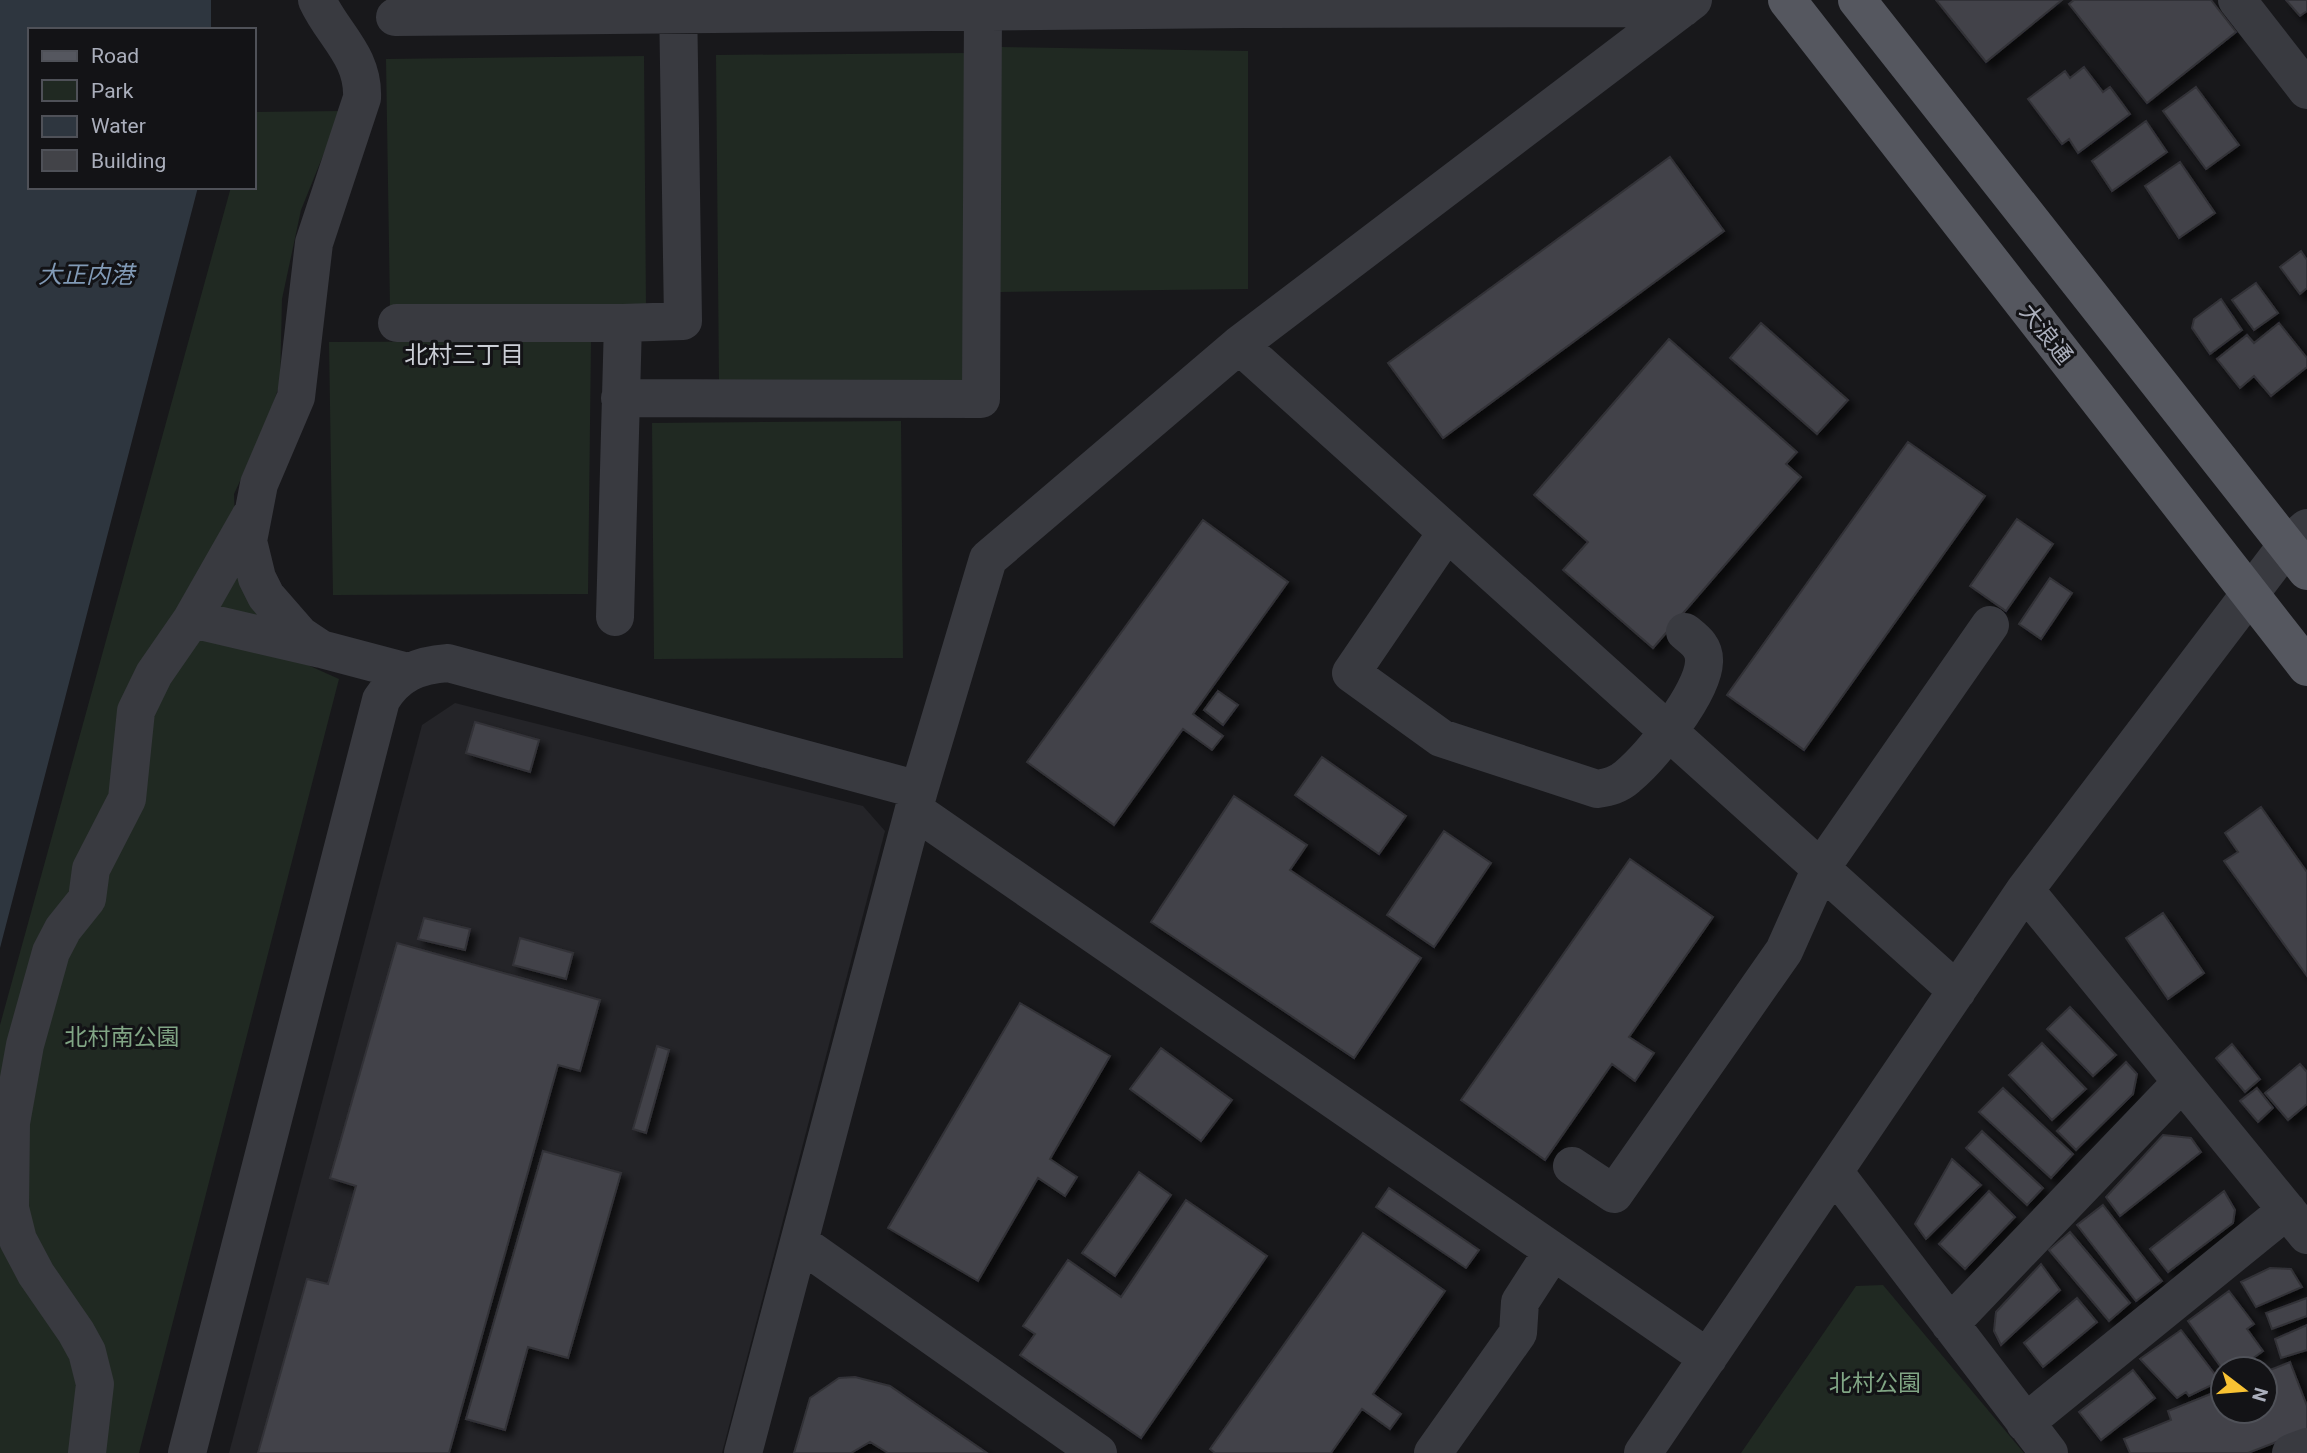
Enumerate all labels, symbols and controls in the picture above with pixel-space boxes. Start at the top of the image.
legend [28,28,256,189]
text: Road [91,44,139,68]
text: Park [91,79,134,103]
text: Water [91,114,146,138]
text: Building [91,149,166,173]
water label: 大正内港 [38,261,137,289]
street label: 大浪通 [2014,299,2078,369]
district label: 北村三丁目 [404,341,524,369]
park label: 北村南公園 [65,1024,180,1051]
north arrow [2209,1355,2279,1425]
park label: 北村公園 [1829,1370,1921,1397]
text: N [2247,1385,2273,1404]

